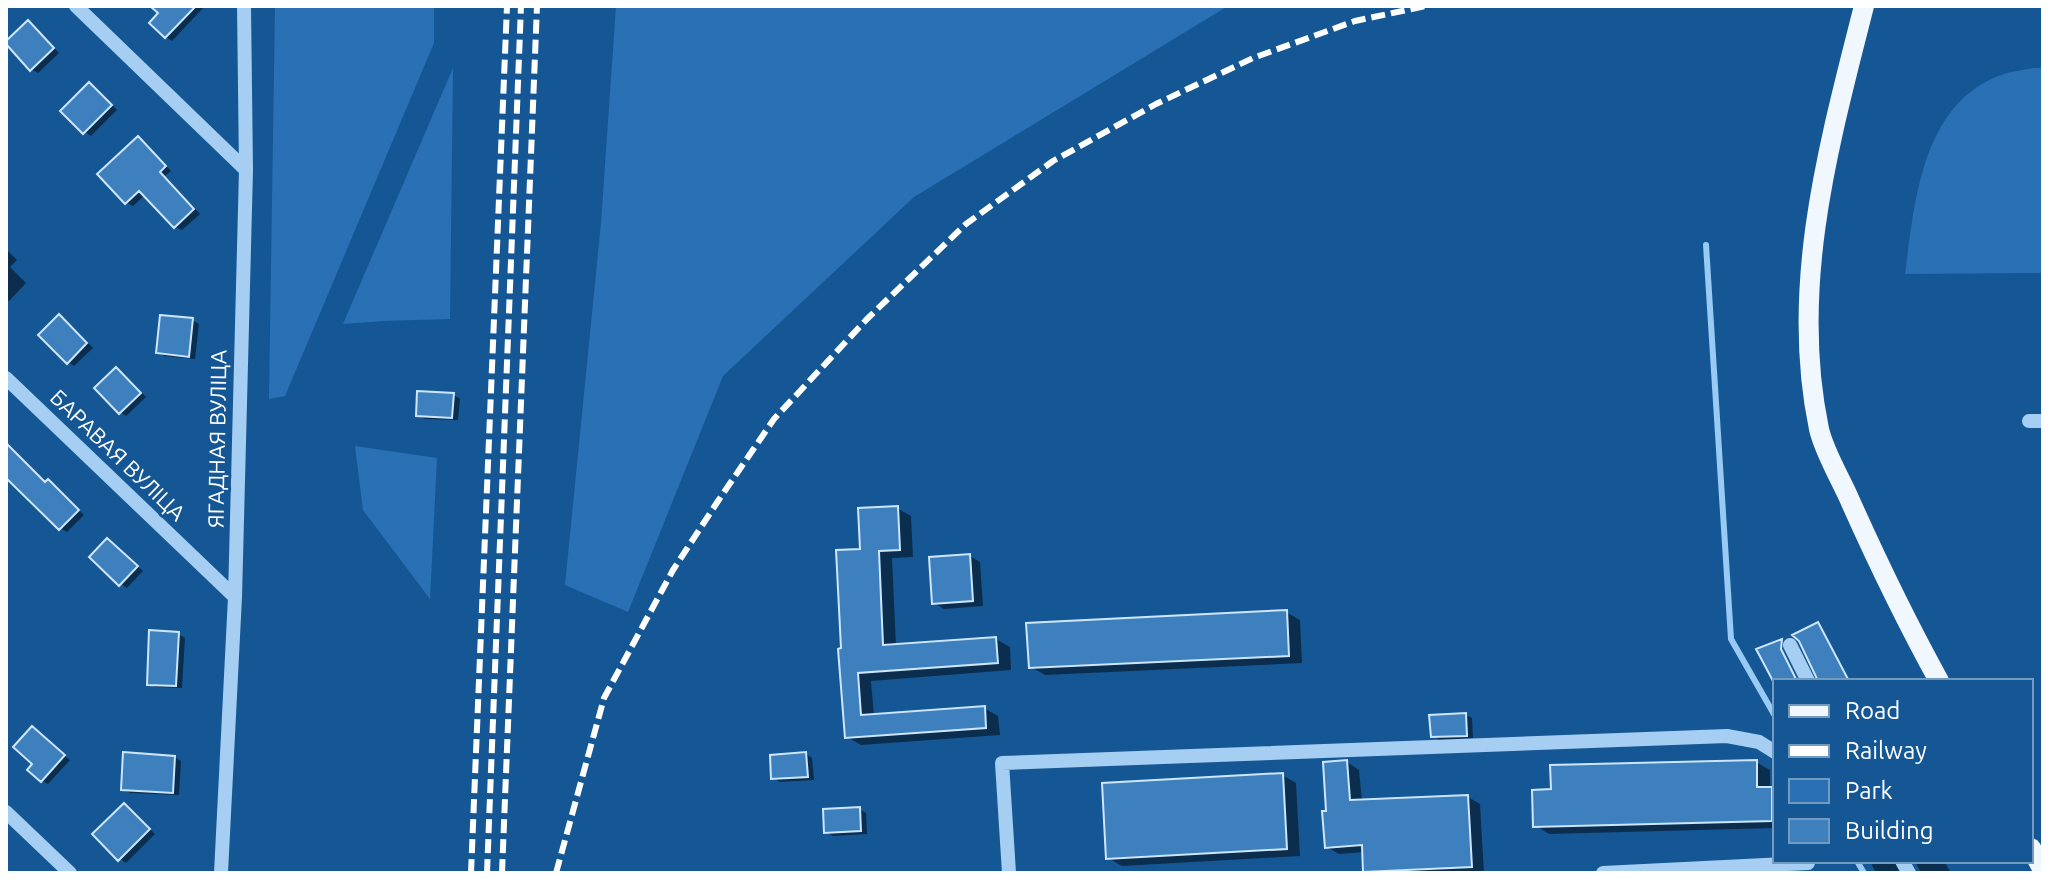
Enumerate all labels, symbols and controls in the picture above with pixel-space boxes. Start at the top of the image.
street label: ЯГАДНАЯ ВУЛІЦА [202,349,231,528]
street label: БАРАВАЯ ВУЛІЦА [46,384,191,526]
legend [1773,679,2033,863]
text: Road [1845,697,1900,724]
text: Railway [1845,737,1927,764]
text: Park [1845,777,1893,804]
text: Building [1845,817,1933,844]

